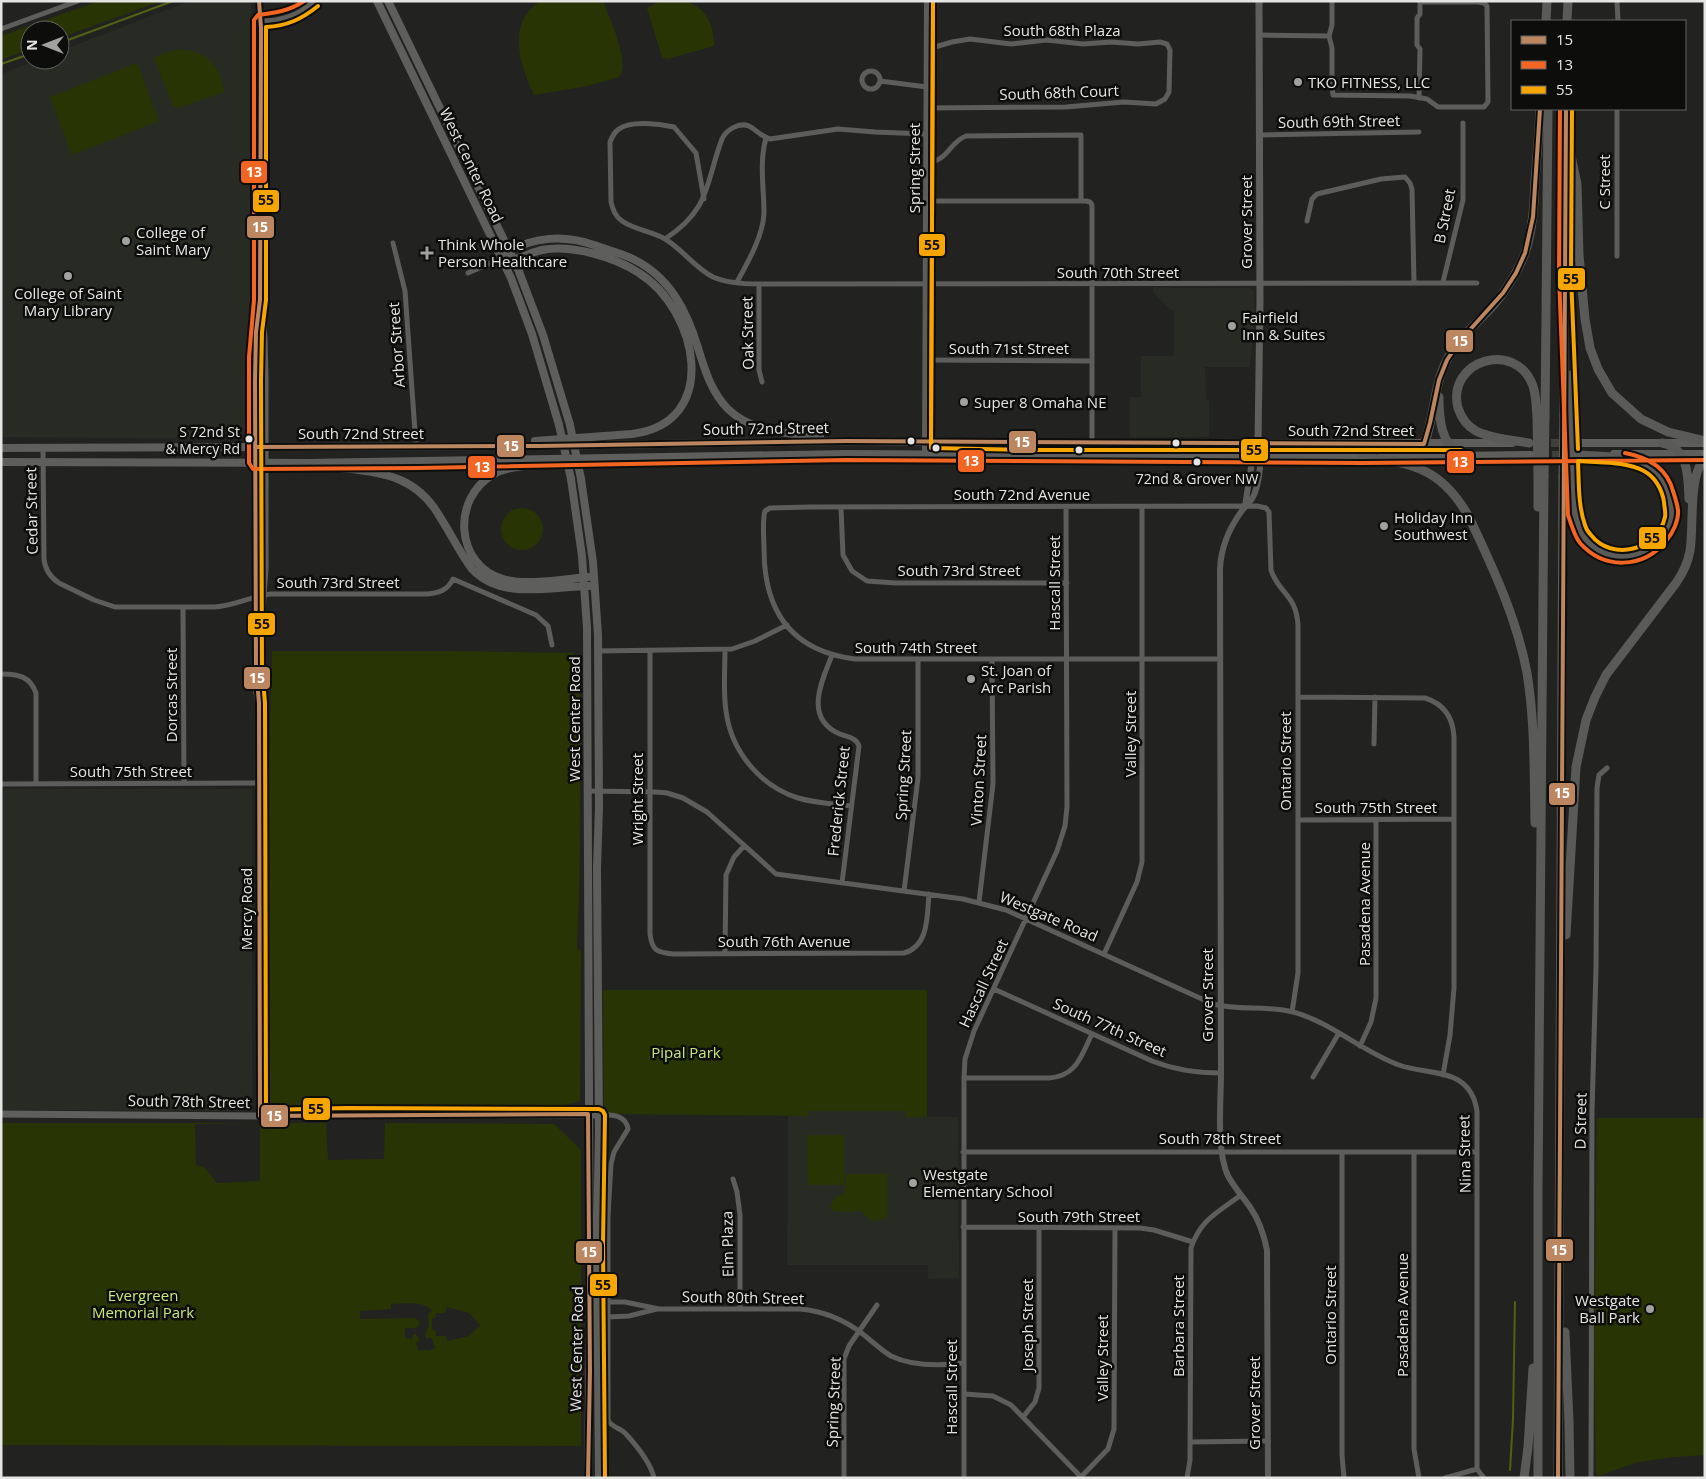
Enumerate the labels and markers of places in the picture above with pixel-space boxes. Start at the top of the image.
place label: TKO FITNESS, LLC [1308,72,1430,92]
marker: TKO FITNESS, LLC [1292,76,1304,88]
place label: College of Saint Mary [136,222,211,259]
place label: Think Whole Person Healthcare [438,234,567,271]
marker: College of Saint Mary [120,235,132,247]
marker: Think Whole Person Healthcare [420,246,434,260]
marker: College of Saint Mary Library [62,270,74,282]
place label: College of Saint Mary Library [14,283,122,320]
place label: Fairfield Inn & Suites [1242,307,1325,344]
marker: Fairfield Inn & Suites [1226,320,1238,332]
place label: Super 8 Omaha NE [974,392,1106,412]
marker: Super 8 Omaha NE [958,396,970,408]
place label: S 72nd St & Mercy Rd [165,422,240,458]
marker: S 72nd St & Mercy Rd [244,434,254,444]
unlabelled marker [906,436,916,446]
unlabelled marker [1171,438,1181,448]
unlabelled marker [931,443,941,453]
unlabelled marker [1074,445,1084,455]
marker: 72nd & Grover NW [1192,457,1202,467]
place label: 72nd & Grover NW [1136,469,1258,488]
place label: Holiday Inn Southwest [1394,507,1473,544]
marker: Holiday Inn Southwest [1378,520,1390,532]
place label: St. Joan of Arc Parish [981,660,1052,697]
marker: St. Joan of Arc Parish [965,673,977,685]
place label: Westgate Elementary School [923,1164,1053,1201]
marker: Westgate Elementary School [907,1177,919,1189]
place label: Westgate Ball Park [1575,1290,1640,1327]
marker: Westgate Ball Park [1644,1303,1656,1315]

